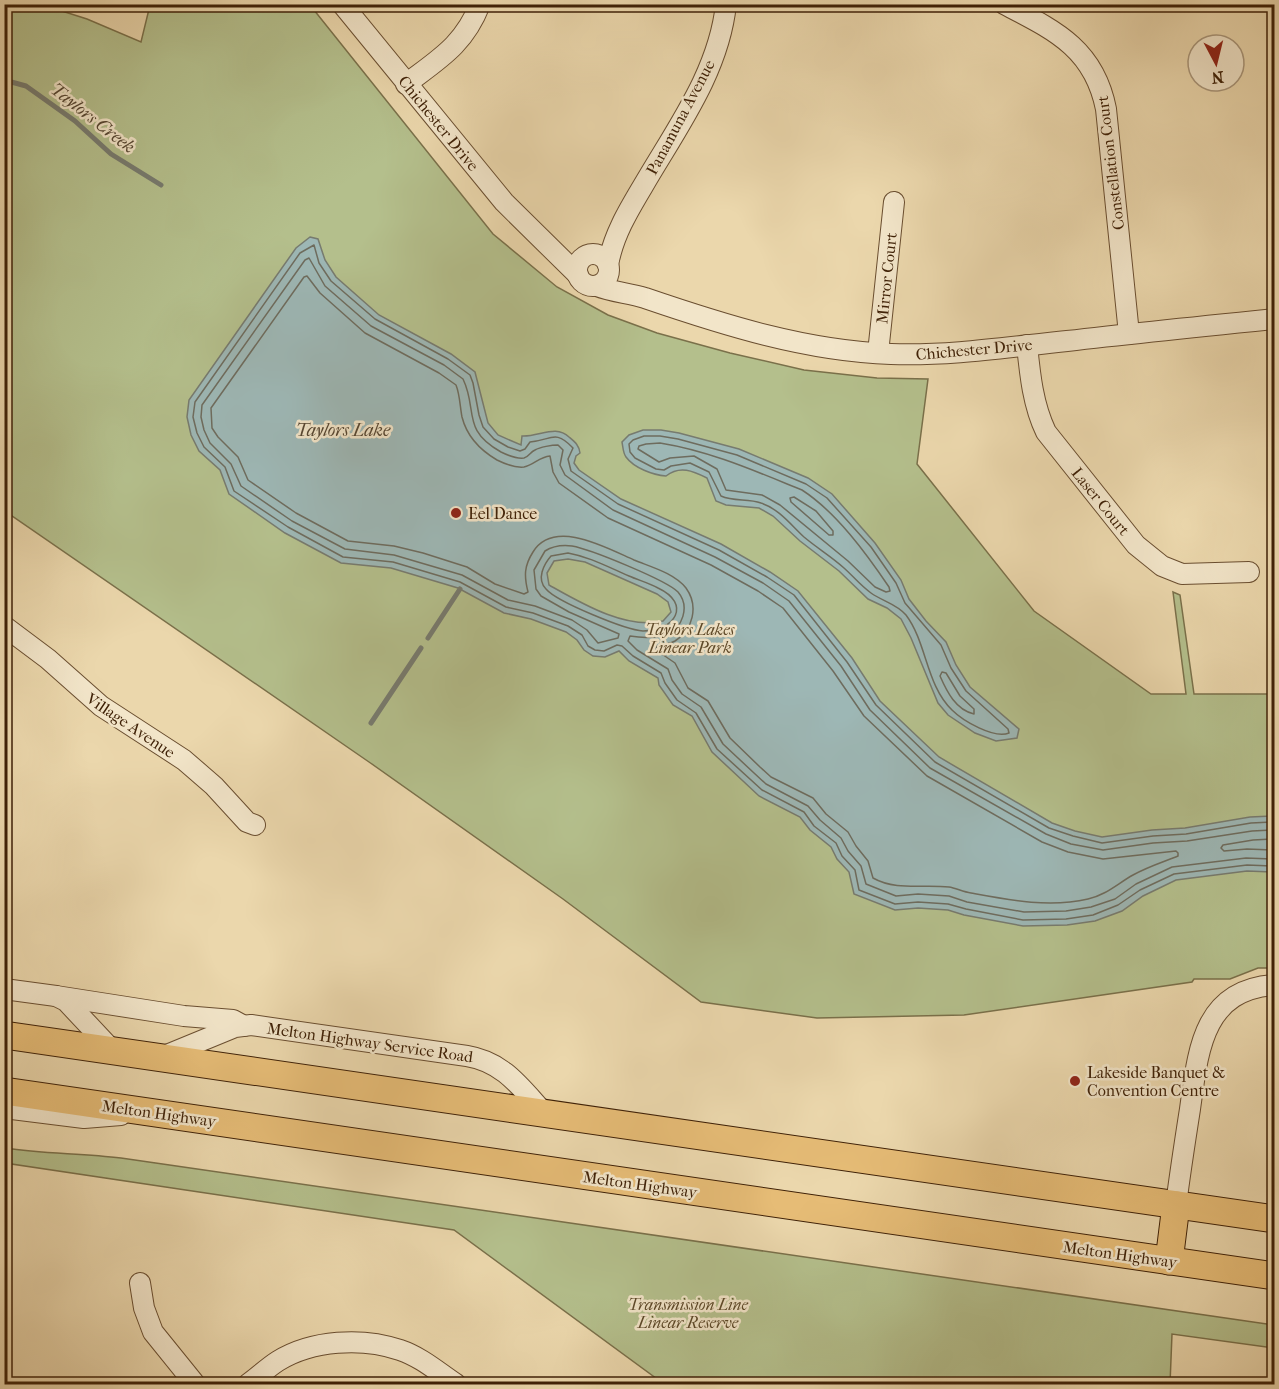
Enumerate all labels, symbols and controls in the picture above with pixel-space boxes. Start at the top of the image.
north arrow [1186,33,1246,93]
street label: Panamuna Avenue [642,56,719,178]
text: N [1210,67,1225,88]
street label: Chichester Drive [394,72,483,175]
water label: Taylors Creek [46,79,139,158]
street label: Constellation Court [1093,94,1128,231]
street label: Mirror Court [872,231,901,325]
street label: Chichester Drive [915,335,1033,364]
water label: Taylors Lake [296,420,391,441]
street label: Laser Court [1068,464,1134,539]
place label: Eel Dance [468,504,537,523]
marker: Eel Dance [449,506,463,520]
park label: Taylors Lakes Linear Park [645,620,736,657]
street label: Village Avenue [82,688,179,762]
street label: Melton Highway Service Road [266,1019,475,1066]
place label: Lakeside Banquet & Convention Centre [1087,1063,1225,1100]
marker: Lakeside Banquet & Convention Centre [1068,1074,1082,1088]
street label: Melton Highway [101,1096,218,1131]
street label: Melton Highway [582,1167,699,1202]
street label: Melton Highway [1062,1237,1179,1272]
park label: Transmission Line Linear Reserve [628,1295,748,1332]

